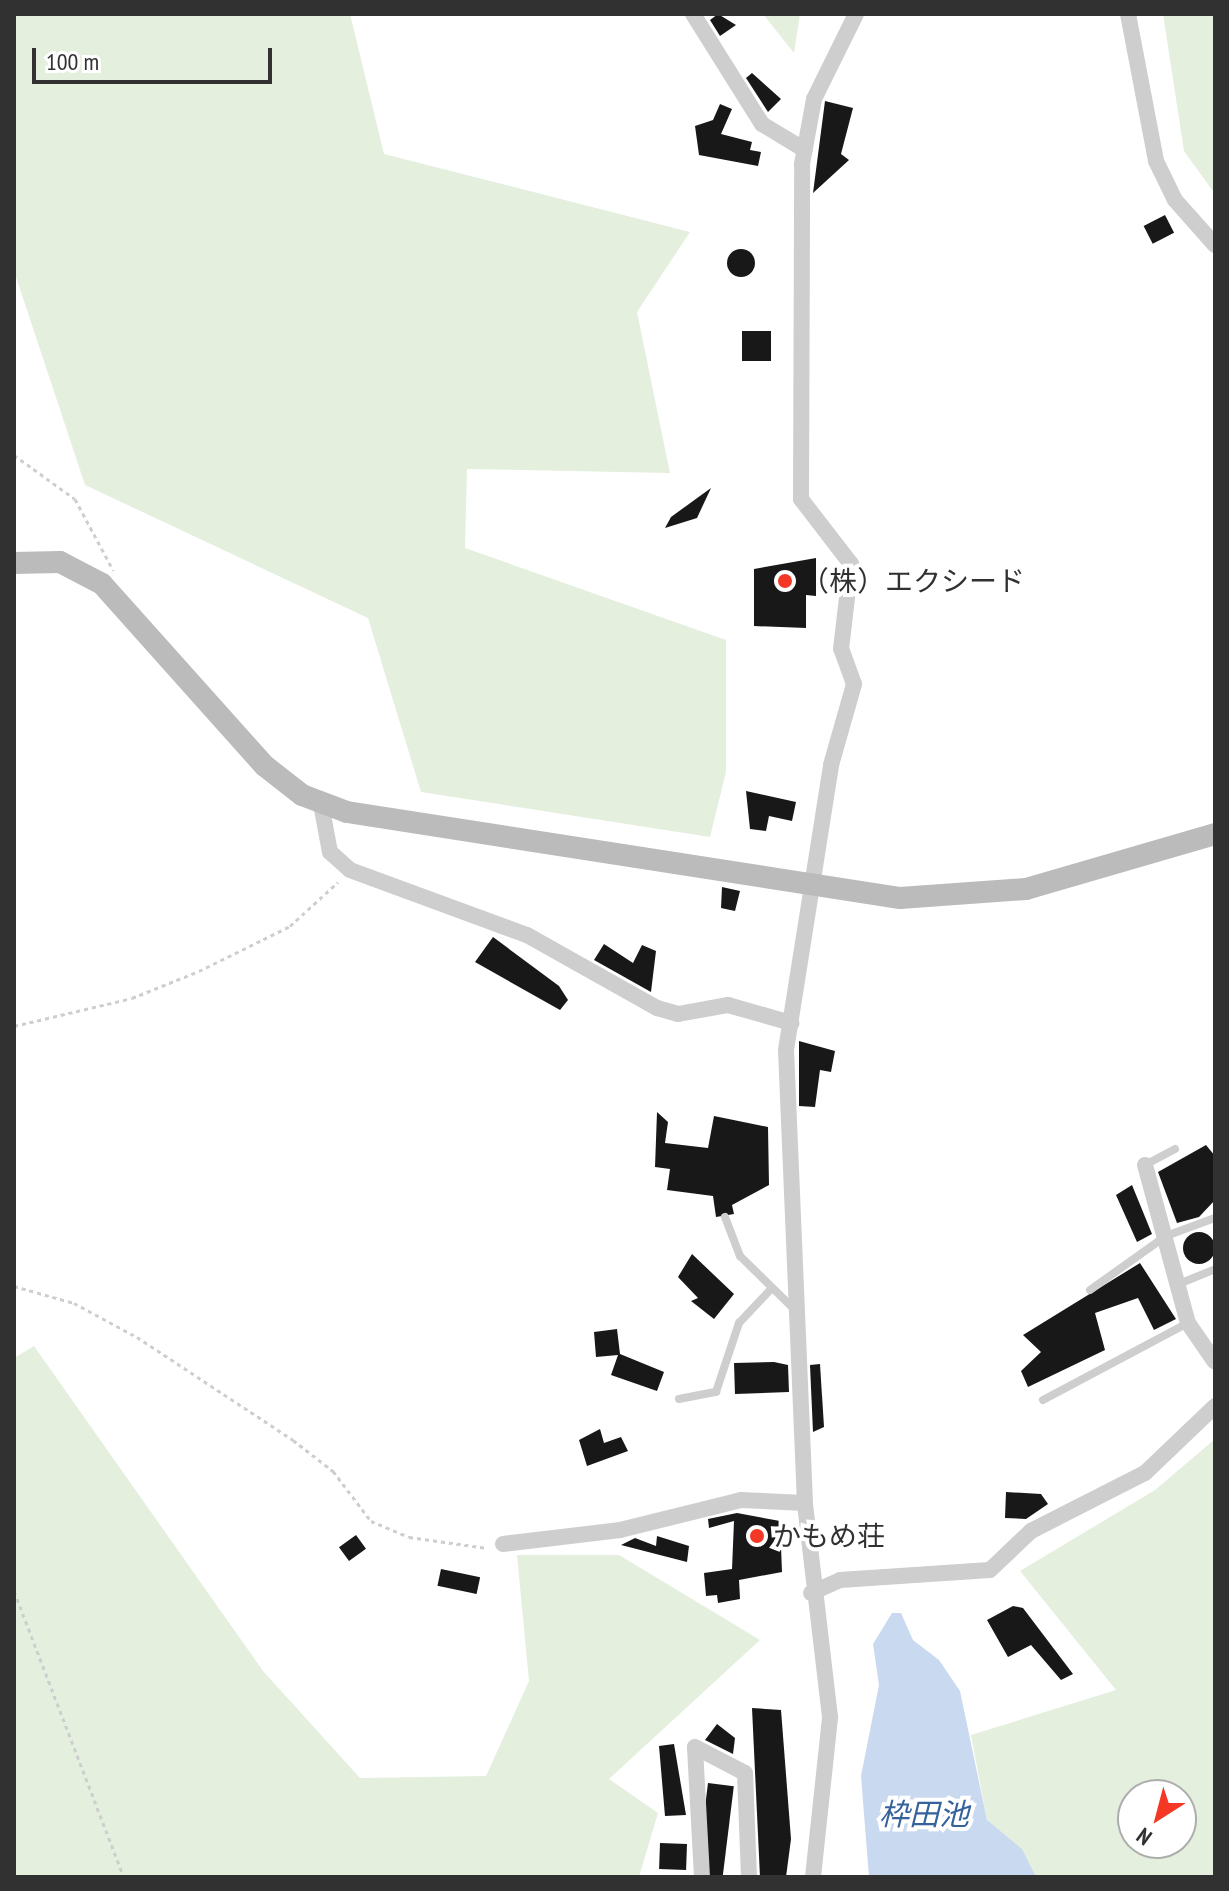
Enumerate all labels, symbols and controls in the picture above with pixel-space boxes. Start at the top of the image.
scale bar [36,32,276,82]
text: 100 m [46,46,99,77]
place label: （株）エクシード [801,564,1025,598]
marker: （株）エクシード [776,572,794,590]
place label: かもめ荘 [773,1519,885,1553]
marker: かもめ荘 [748,1527,766,1545]
north arrow [1117,1779,1197,1859]
water label: 枠田池 [879,1796,969,1832]
text: N [1131,1822,1157,1852]

